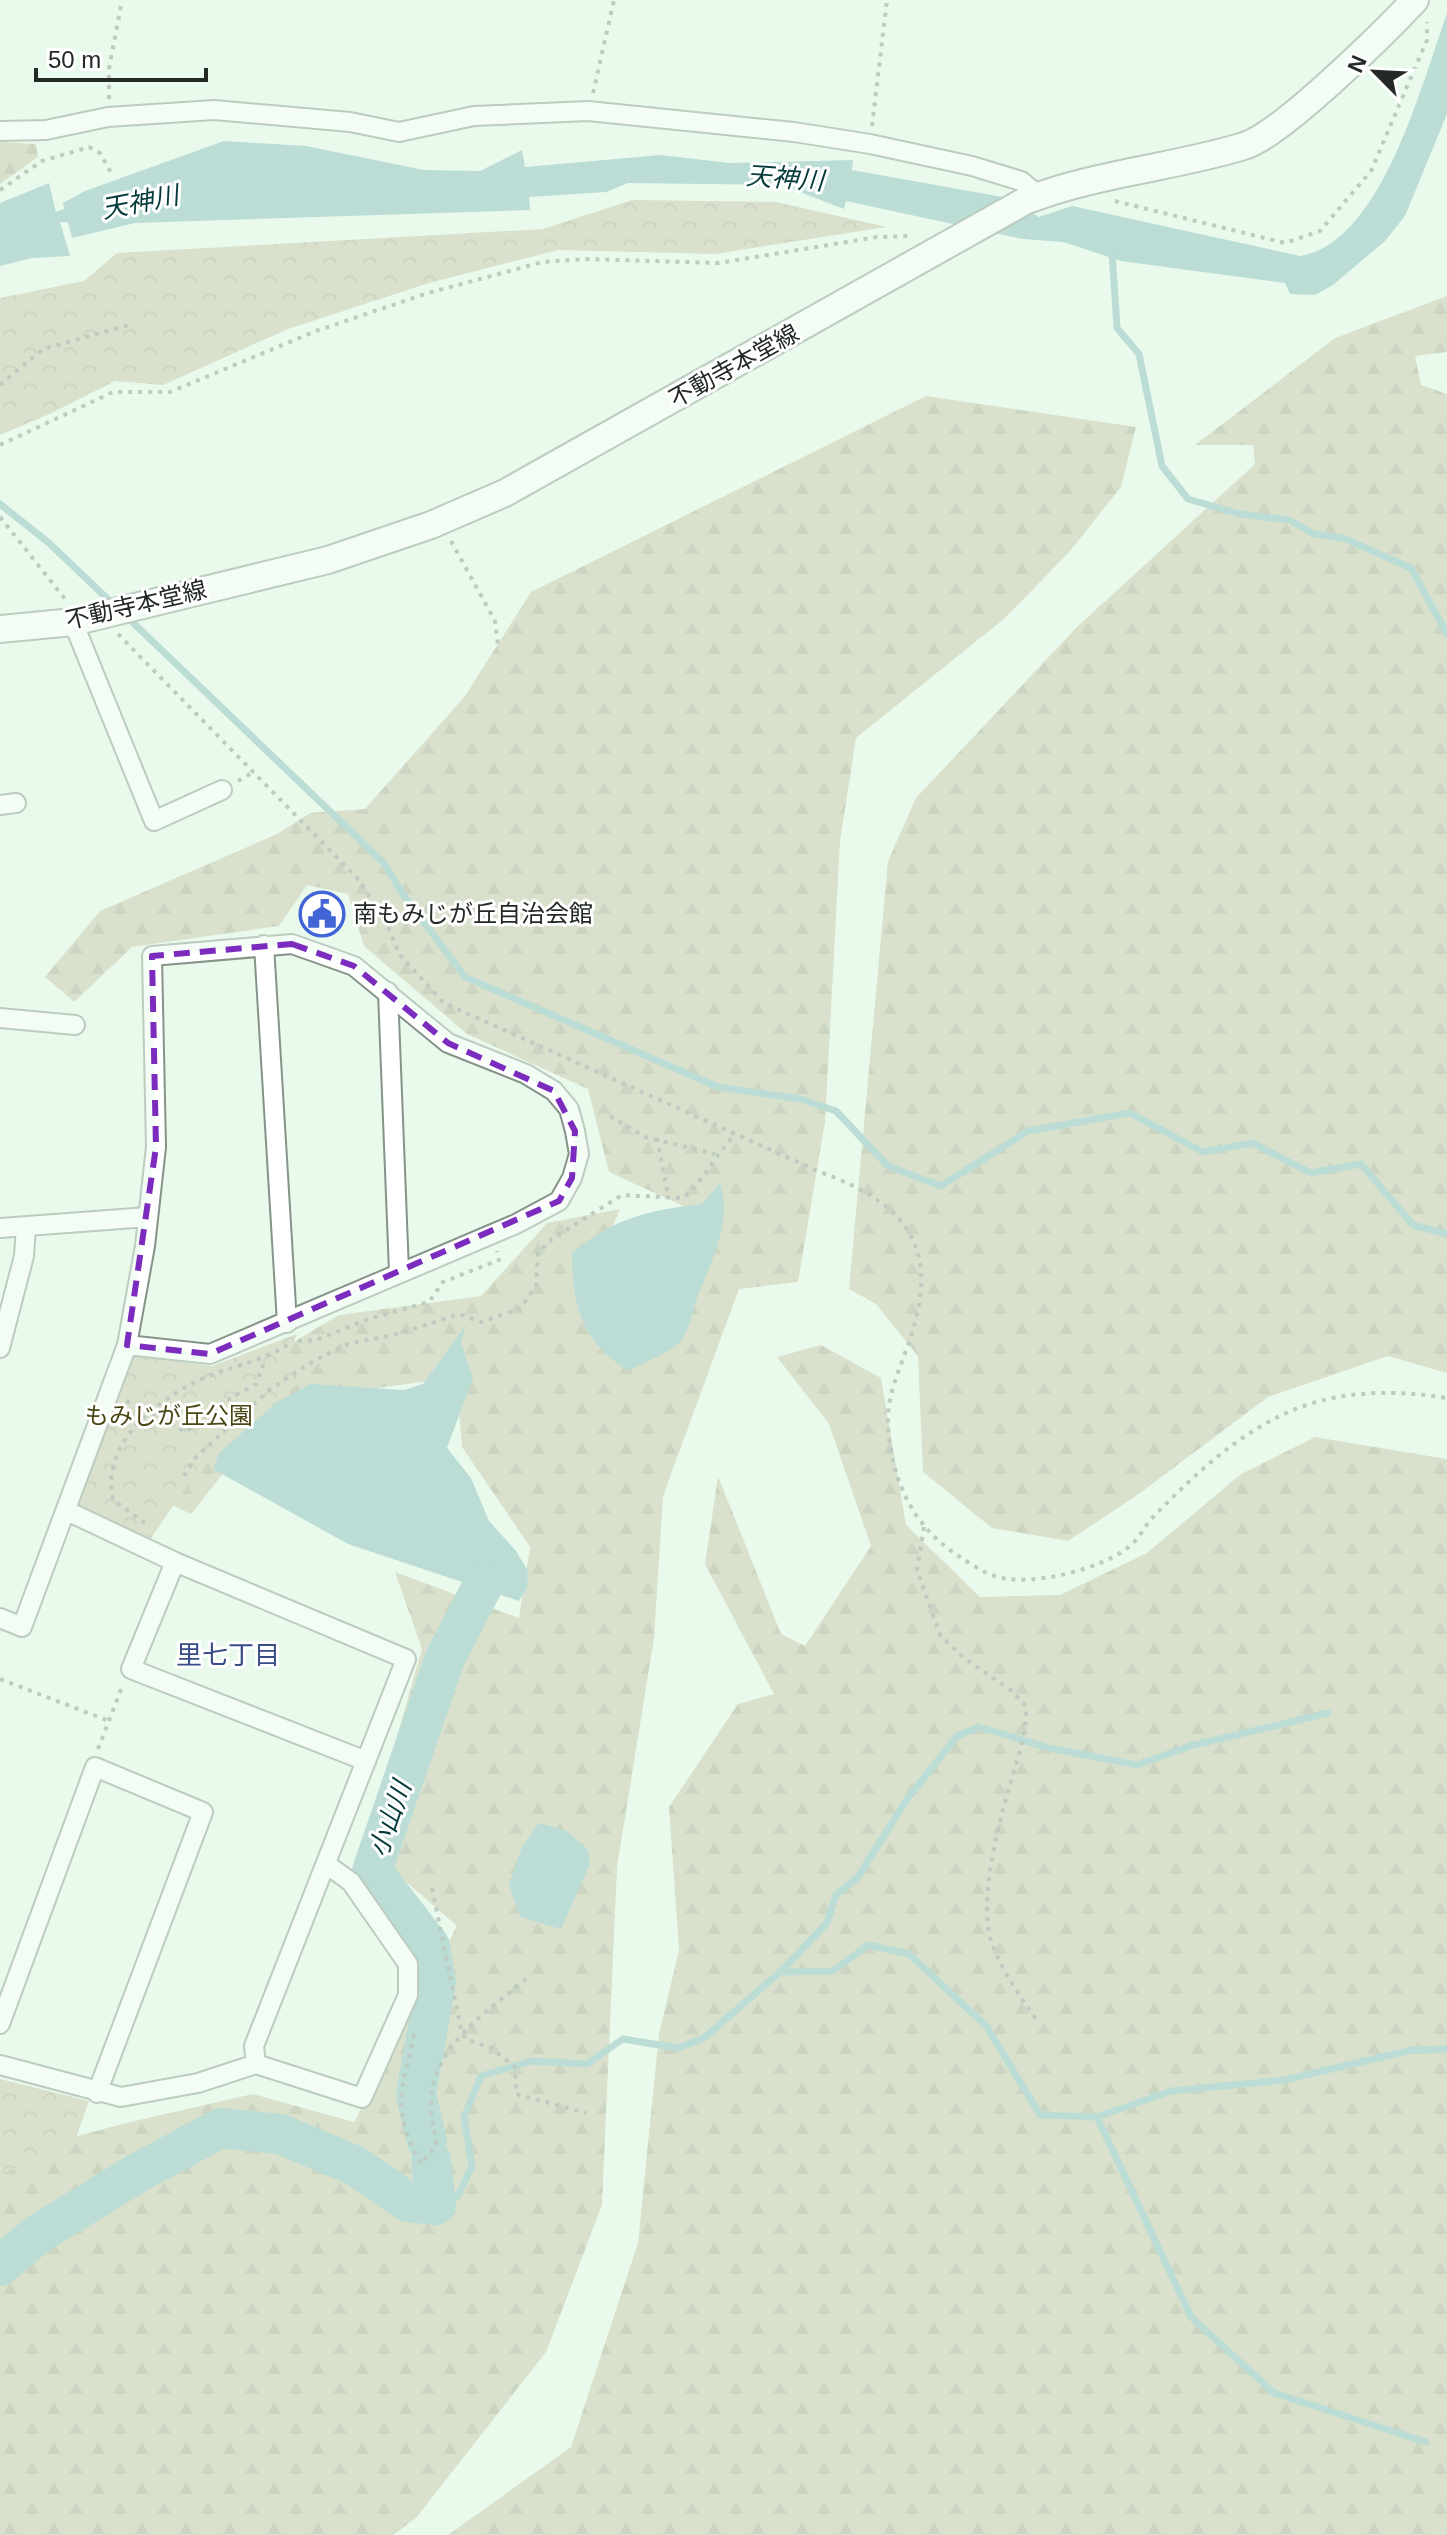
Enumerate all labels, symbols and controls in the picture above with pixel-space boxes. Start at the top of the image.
scale bar [36,32,206,82]
north arrow [1335,32,1415,112]
text: 50 m [48,46,101,73]
text: N [1343,52,1372,76]
water label: 天神川 [745,160,828,196]
water label: 天神川 [99,179,184,224]
street label: 不動寺本堂線 [664,319,803,412]
street label: 不動寺本堂線 [63,575,209,634]
public building icon: 南もみじが丘自治会館 [298,890,346,938]
place label: 南もみじが丘自治会館 [353,900,593,927]
park label: もみじが丘公園 [85,1402,253,1429]
district label: 里七丁目 [176,1640,280,1670]
water label: 小山川 [363,1774,418,1861]

